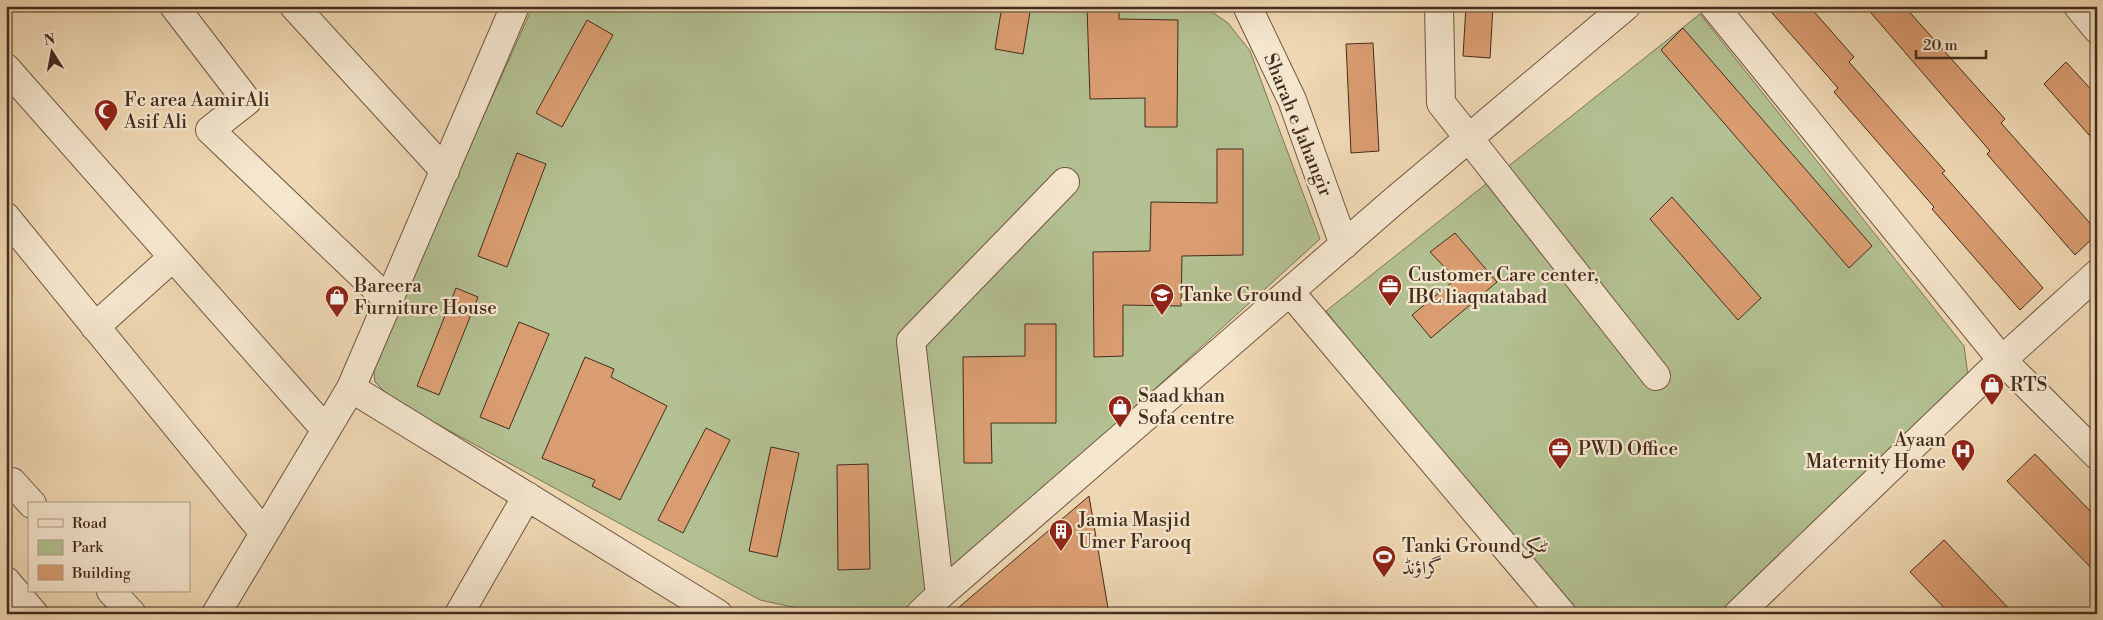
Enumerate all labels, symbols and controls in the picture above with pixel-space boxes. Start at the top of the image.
north arrow [28,28,78,78]
scale bar [1916,28,1986,60]
text: N [43,30,57,50]
text: 20 m [1923,36,1958,55]
street label: Sharah e Jahangir [1258,50,1338,200]
place label: Fc area AamirAli Asif Ali [123,88,270,134]
mosque icon: Fc area AamirAli Asif Ali [93,98,119,132]
place label: Customer Care center, IBC liaquatabad [1408,263,1599,309]
office icon: Customer Care center, IBC liaquatabad [1377,273,1403,307]
place label: Bareera Furniture House [353,274,497,320]
school or university icon: Tanke Ground [1149,282,1175,316]
place label: Tanke Ground [1180,283,1302,307]
shop icon: Bareera Furniture House [324,284,350,318]
shop icon: RTS [1979,372,2005,406]
place label: RTS [2010,373,2047,397]
place label: Saad khan Sofa centre [1138,384,1235,430]
shop icon: Saad khan Sofa centre [1107,394,1133,428]
place label: Ayaan Maternity Home [1806,428,1946,474]
office icon: PWD Office [1547,436,1573,470]
place label: PWD Office [1578,437,1678,461]
hospital icon: Ayaan Maternity Home [1950,438,1976,472]
legend [28,502,190,592]
place label: Jamia Masjid Umer Farooq [1077,508,1191,554]
text: Road [72,514,107,533]
building icon: Jamia Masjid Umer Farooq [1048,518,1074,552]
place label: Tanki Groundٹنکی گراؤنڈ [1402,534,1549,580]
text: Park [72,538,104,557]
sports icon: Tanki Groundٹنکی گراؤنڈ [1371,544,1397,578]
text: Building [71,564,131,583]

